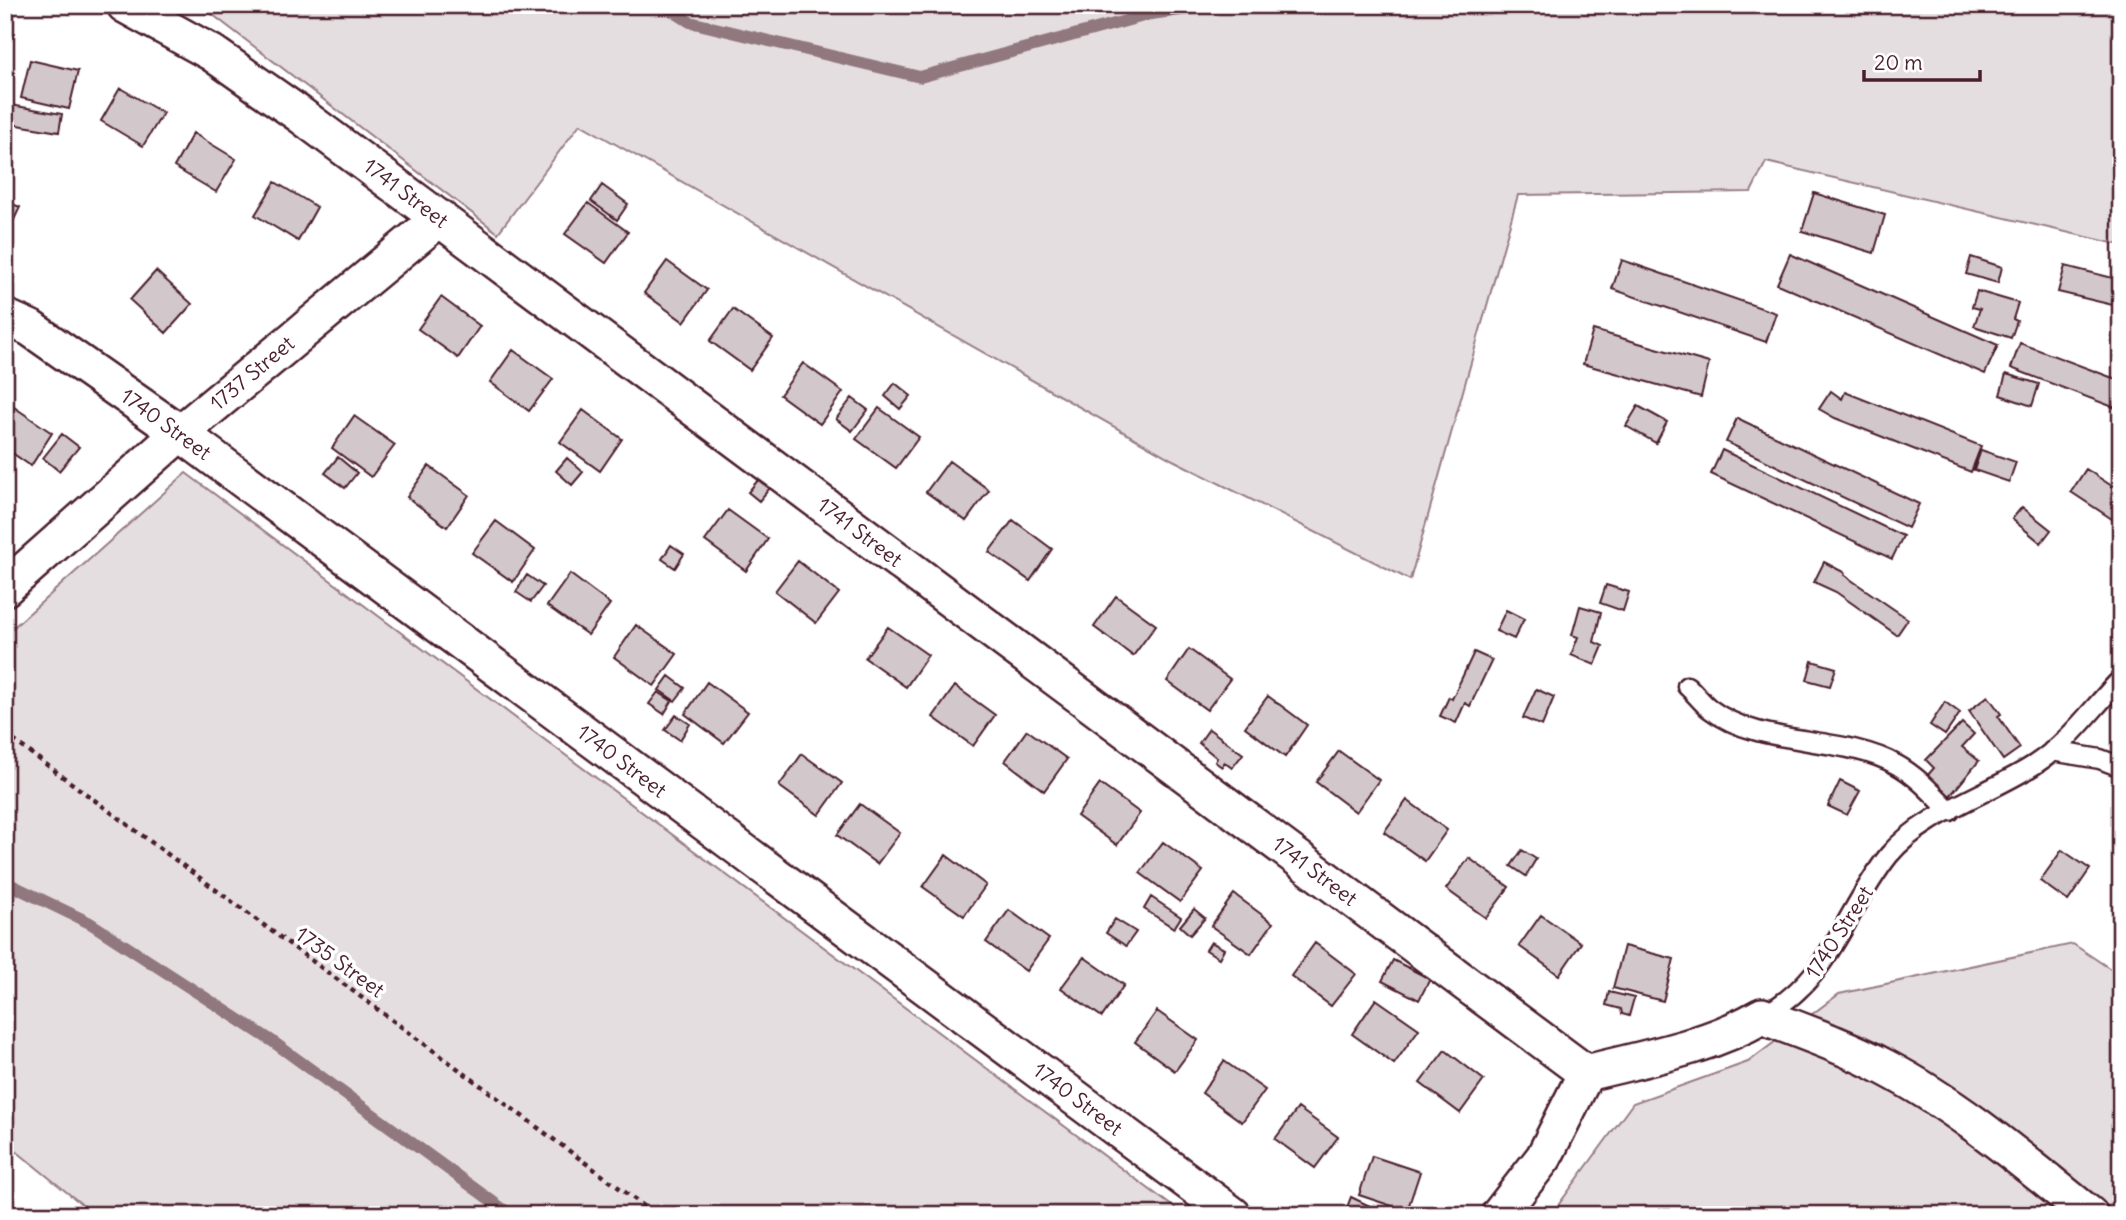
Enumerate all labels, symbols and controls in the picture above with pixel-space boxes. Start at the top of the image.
scale bar [1864,38,1979,82]
text: 20 m [1874,49,1923,76]
street label: 1741 Street [358,152,454,234]
street label: 1737 Street [204,330,300,416]
street label: 1740 Street [116,382,216,466]
street label: 1741 Street [812,491,908,573]
street label: 1740 Street [572,719,672,803]
street label: 1741 Street [1267,830,1363,912]
street label: 1740 Street [1799,881,1879,983]
street label: 1735 Street [290,921,390,1003]
street label: 1740 Street [1028,1057,1128,1141]

